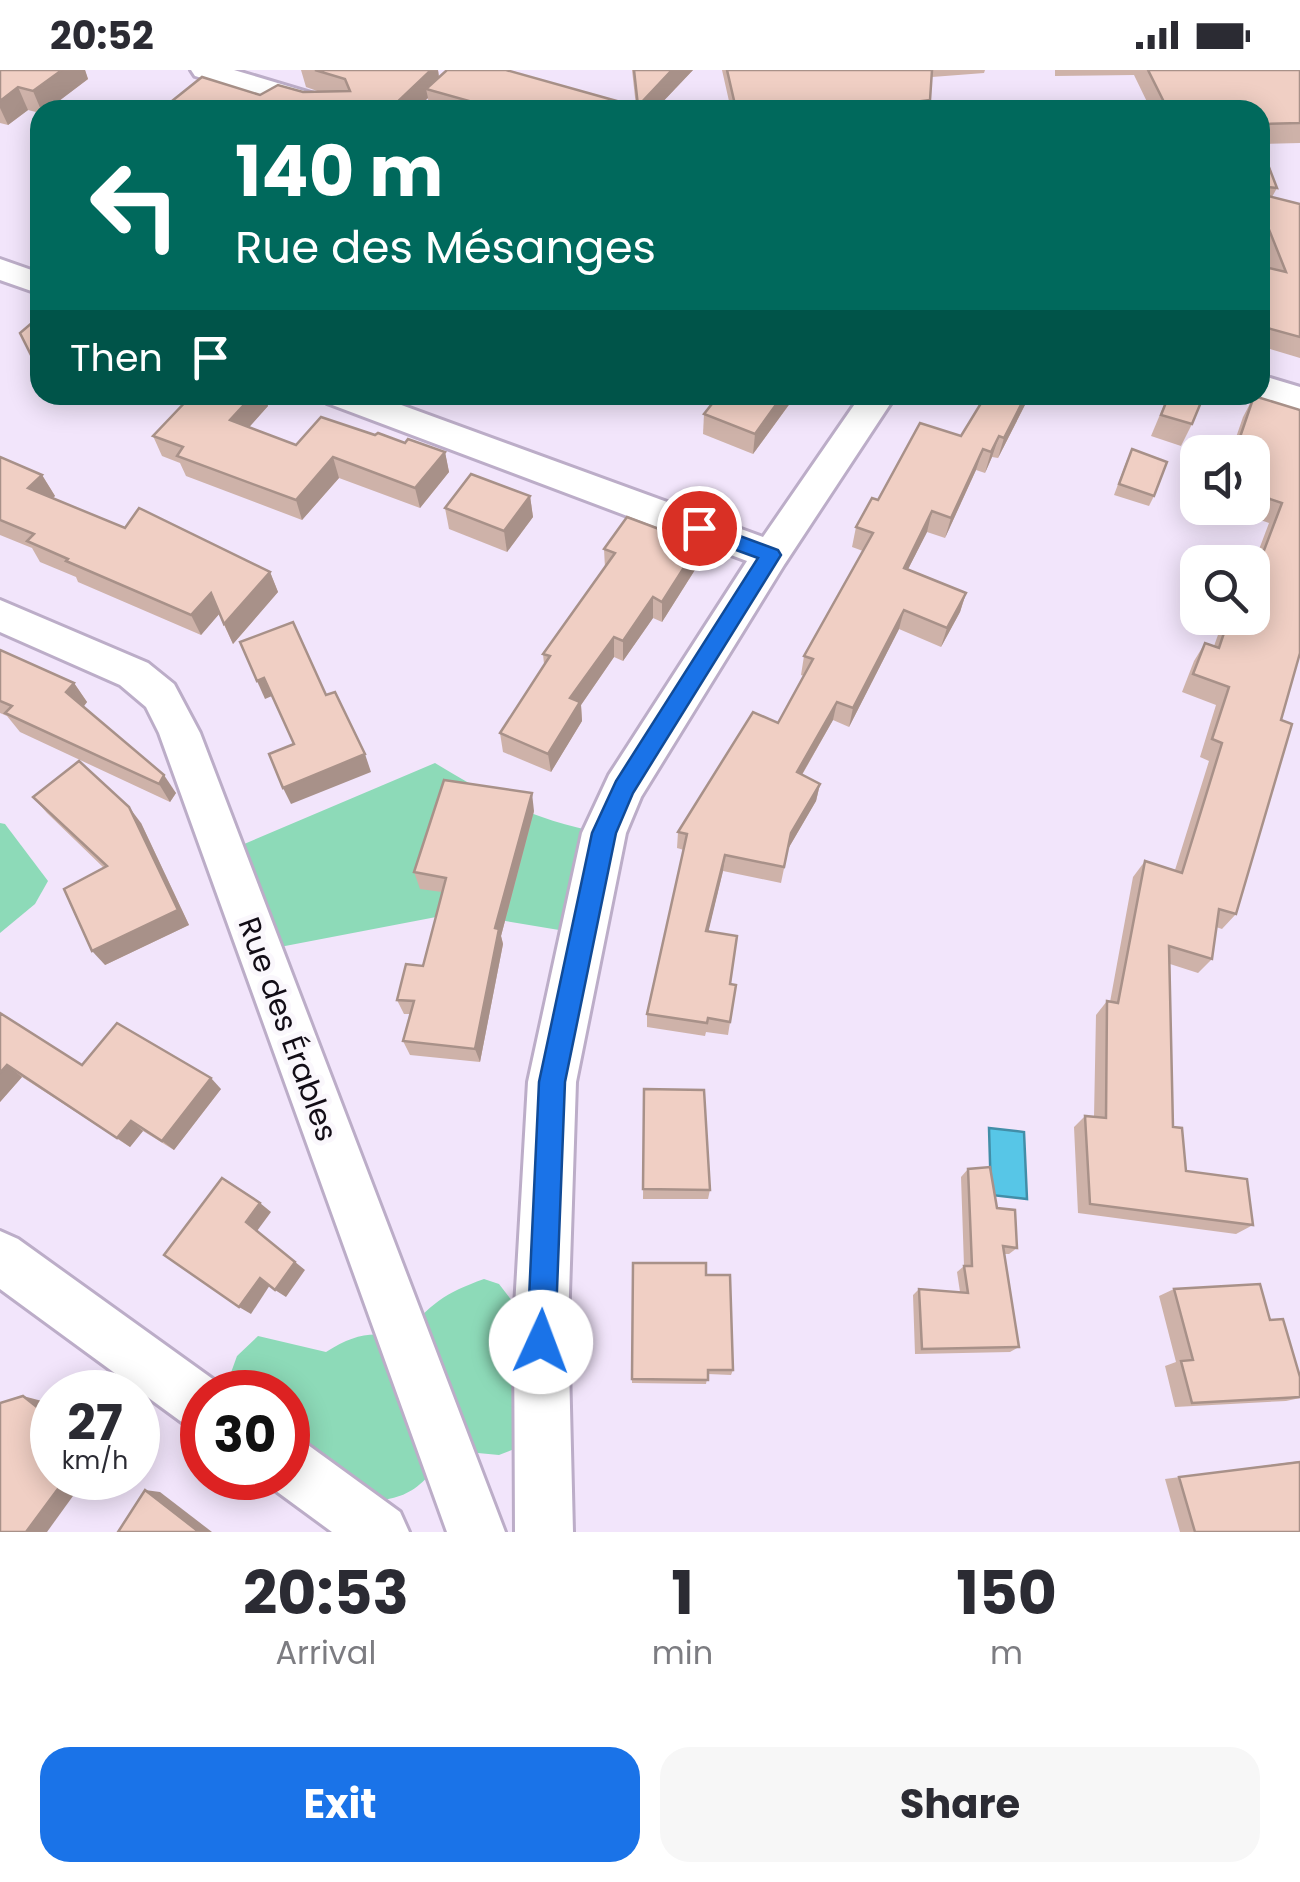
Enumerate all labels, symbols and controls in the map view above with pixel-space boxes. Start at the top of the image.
text: 20:52 [50,9,154,62]
text: 140 m [235,122,443,221]
icon: left [70,140,200,270]
text: Rue des Mésanges [235,216,656,279]
icon: arrive [183,330,238,385]
text: Then [70,331,163,384]
map controls [1180,435,1270,635]
button: sound [1180,435,1270,525]
pin [657,486,742,571]
icon: arrive [672,501,727,556]
button: search [1180,545,1270,635]
street label: Rue des Érables [228,911,348,1147]
position arrow [489,1290,593,1394]
speed limit sign: 30 [180,1370,310,1500]
text: 27 [67,1387,123,1458]
text: km/h [62,1443,128,1478]
text: 20:53 [243,1551,409,1635]
text: 1 [671,1551,694,1635]
text: 150 [956,1551,1057,1635]
text: Arrival [276,1630,376,1675]
text: min [652,1630,713,1675]
text: m [990,1630,1023,1675]
button: Exit [40,1747,640,1862]
button: Share [660,1747,1260,1862]

